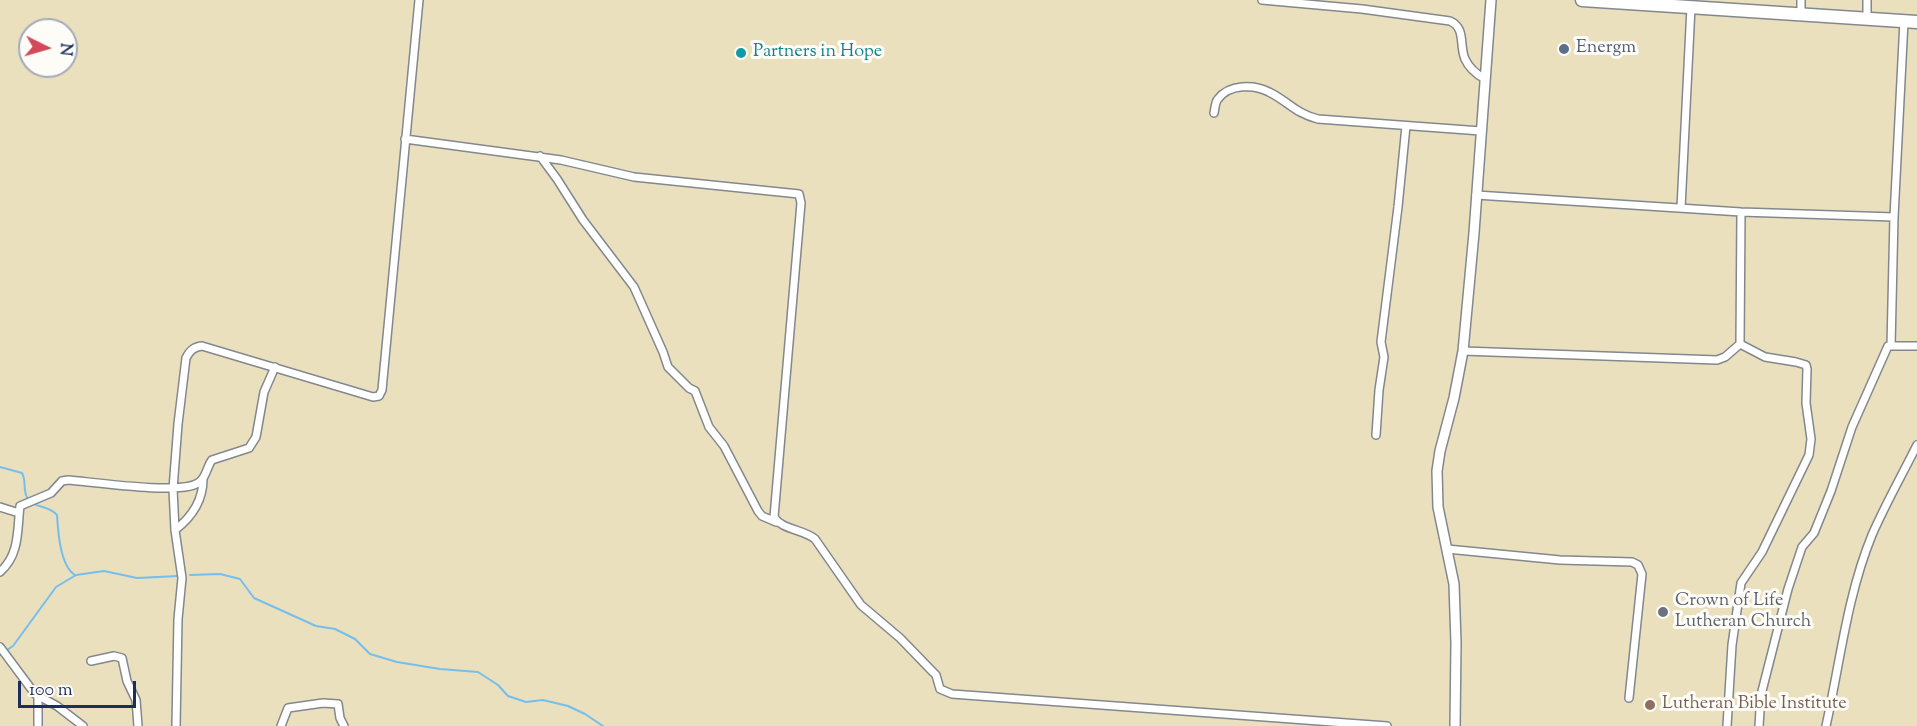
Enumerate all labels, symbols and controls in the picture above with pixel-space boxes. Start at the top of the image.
north arrow [18,18,78,78]
place label: Energm [1576,38,1636,60]
text: N [52,42,76,57]
place label: Partners in Hope [753,42,882,64]
marker: Energm [1557,42,1571,56]
marker: Partners in Hope [734,46,748,60]
place label: Crown of Life Lutheran Church [1675,591,1811,634]
marker: Crown of Life Lutheran Church [1656,605,1670,619]
scale bar [21,669,140,707]
text: 100 m [29,678,73,704]
place label: Lutheran Bible Institute [1662,694,1847,716]
marker: Lutheran Bible Institute [1643,698,1657,712]

